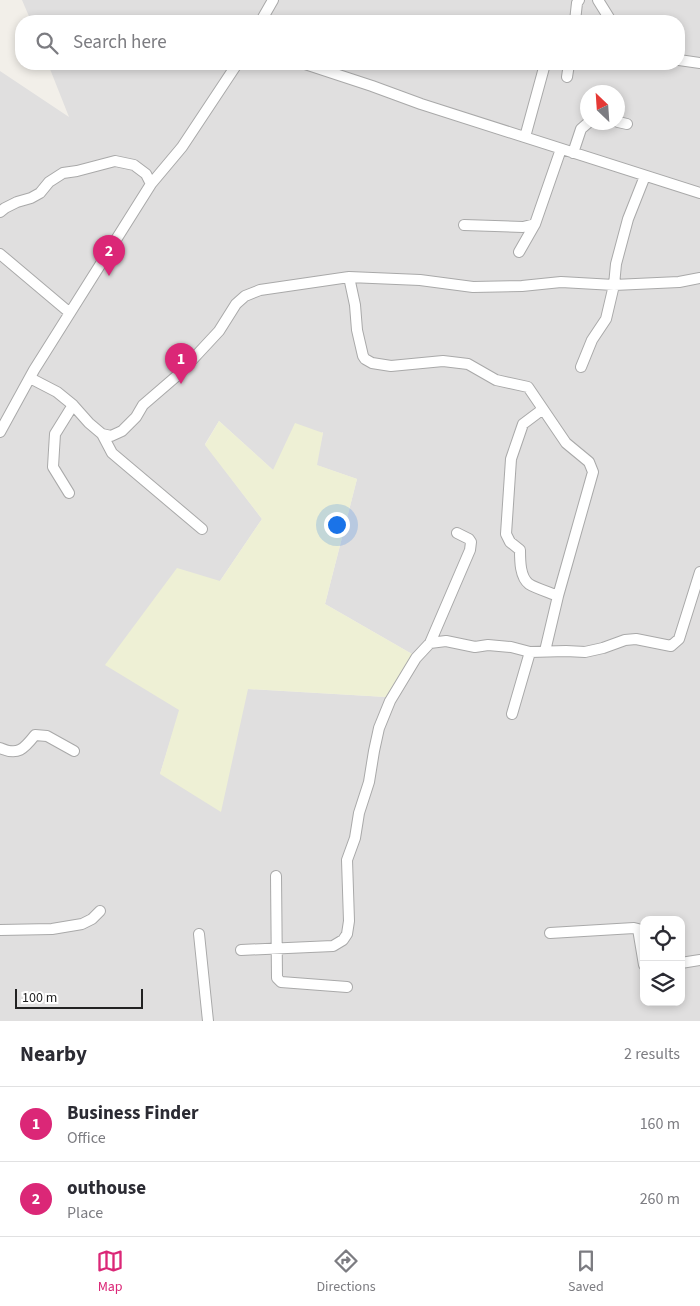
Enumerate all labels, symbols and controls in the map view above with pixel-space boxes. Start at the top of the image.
search box [15,15,685,70]
icon: search [33,29,61,57]
text: Search here [73,29,167,56]
north arrow [580,85,625,130]
pin: 2 [93,235,125,276]
pin: 1 [165,343,197,384]
your location [324,512,350,538]
map controls [640,916,685,1006]
button: locate [640,916,685,961]
button: layers [640,961,685,1006]
scale bar [15,986,142,1009]
text: 100 m [22,988,57,1008]
text: Nearby [20,1039,87,1069]
text: 2 results [624,1043,680,1065]
text: Business Finder [67,1100,199,1127]
text: 1 [32,1113,40,1135]
text: 160 m [640,1113,680,1135]
text: Office [67,1127,106,1149]
text: outhouse [67,1175,146,1202]
text: 2 [32,1188,40,1210]
text: 260 m [640,1188,680,1210]
text: Place [67,1202,103,1224]
tab: Map [96,1247,124,1297]
tab: Directions [316,1247,376,1297]
tab: Saved [568,1247,604,1297]

